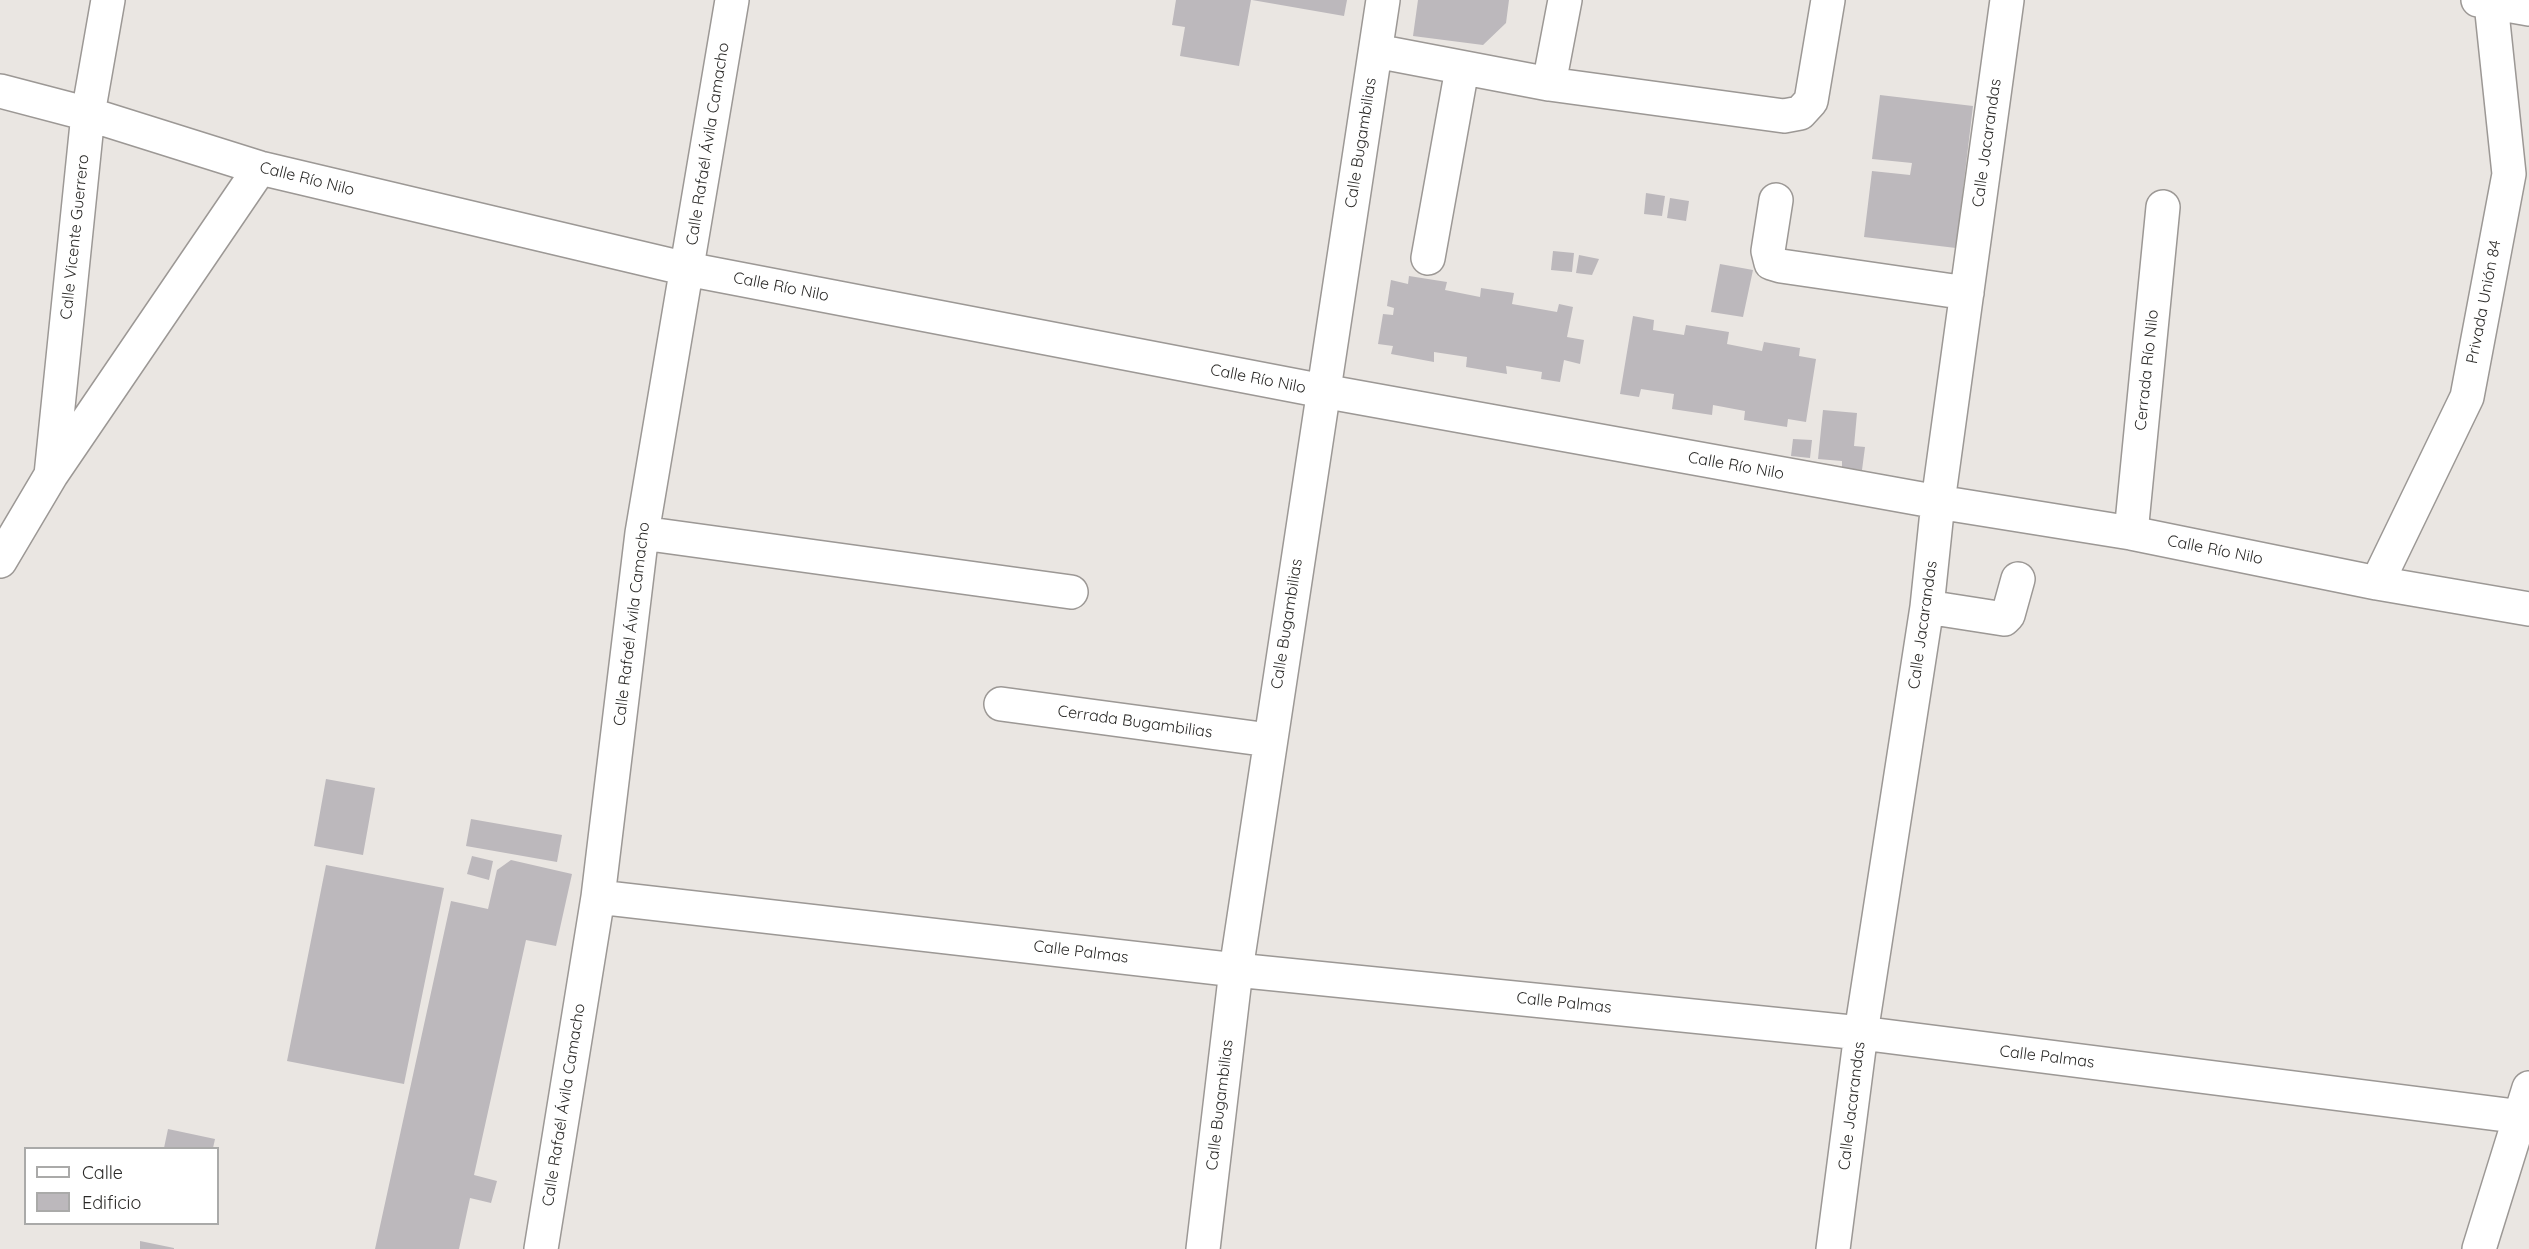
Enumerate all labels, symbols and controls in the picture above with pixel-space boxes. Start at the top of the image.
street label: Calle Rafaél Ávila Camacho [682,41,734,247]
street label: Calle Bugambilias [1341,76,1381,210]
street label: Calle Jacarandas [1968,78,2006,208]
street label: Calle Vicente Guerrero [57,154,93,320]
street label: Calle Río Nilo [258,158,356,200]
street label: Privada Unión 84 [2463,239,2505,365]
street label: Calle Río Nilo [731,268,831,306]
street label: Cerrada Río Nilo [2131,309,2163,431]
street label: Calle Río Nilo [1208,360,1308,398]
street label: Calle Río Nilo [1686,448,1786,484]
street label: Calle Rafaél Ávila Camacho [610,521,654,727]
street label: Calle Río Nilo [2165,531,2265,569]
street label: Calle Bugambilias [1267,557,1307,691]
street label: Calle Jacarandas [1904,560,1942,690]
street label: Cerrada Bugambilias [1056,702,1214,742]
street label: Calle Palmas [1032,937,1130,967]
street label: Calle Palmas [1516,988,1612,1018]
street label: Calle Rafaél Ávila Camacho [538,1002,590,1208]
street label: Calle Bugambilias [1202,1038,1238,1172]
street label: Calle Jacarandas [1835,1041,1869,1171]
street label: Calle Palmas [1998,1042,2096,1072]
legend [24,1147,219,1225]
text: Calle [82,1161,123,1184]
text: Edificio [82,1191,141,1214]

